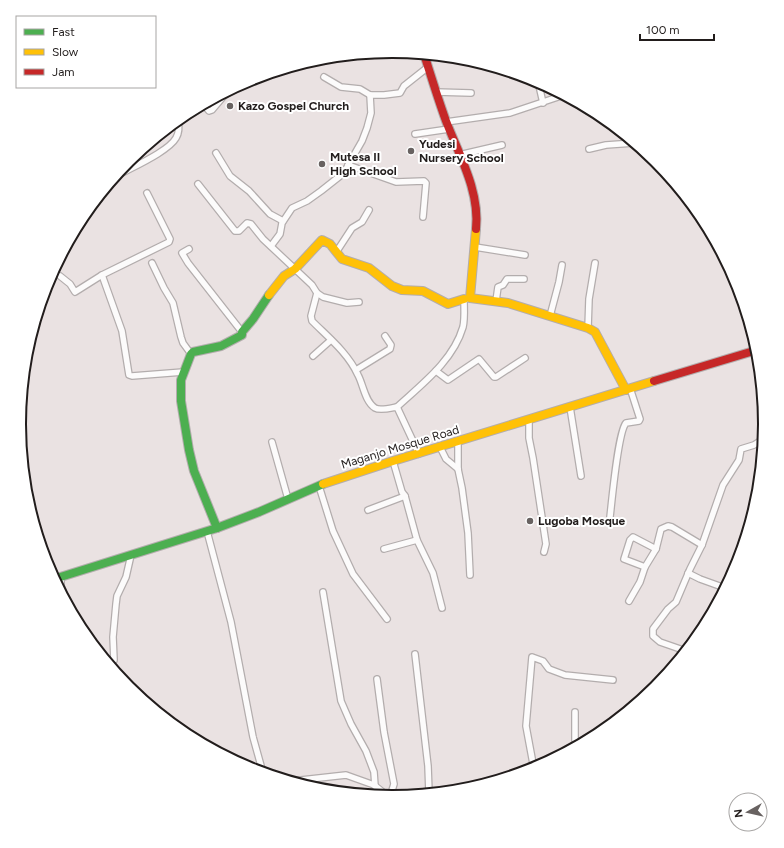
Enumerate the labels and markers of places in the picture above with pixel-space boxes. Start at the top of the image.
place label: Kazo Gospel Church [238,99,349,113]
marker: Kazo Gospel Church [225,101,235,111]
place label: Yudesi Nursery School [419,137,504,165]
marker: Yudesi Nursery School [406,146,416,156]
place label: Mutesa II High School [330,150,397,178]
marker: Mutesa II High School [317,159,327,169]
place label: Lugoba Mosque [538,514,626,528]
marker: Lugoba Mosque [525,516,535,526]

